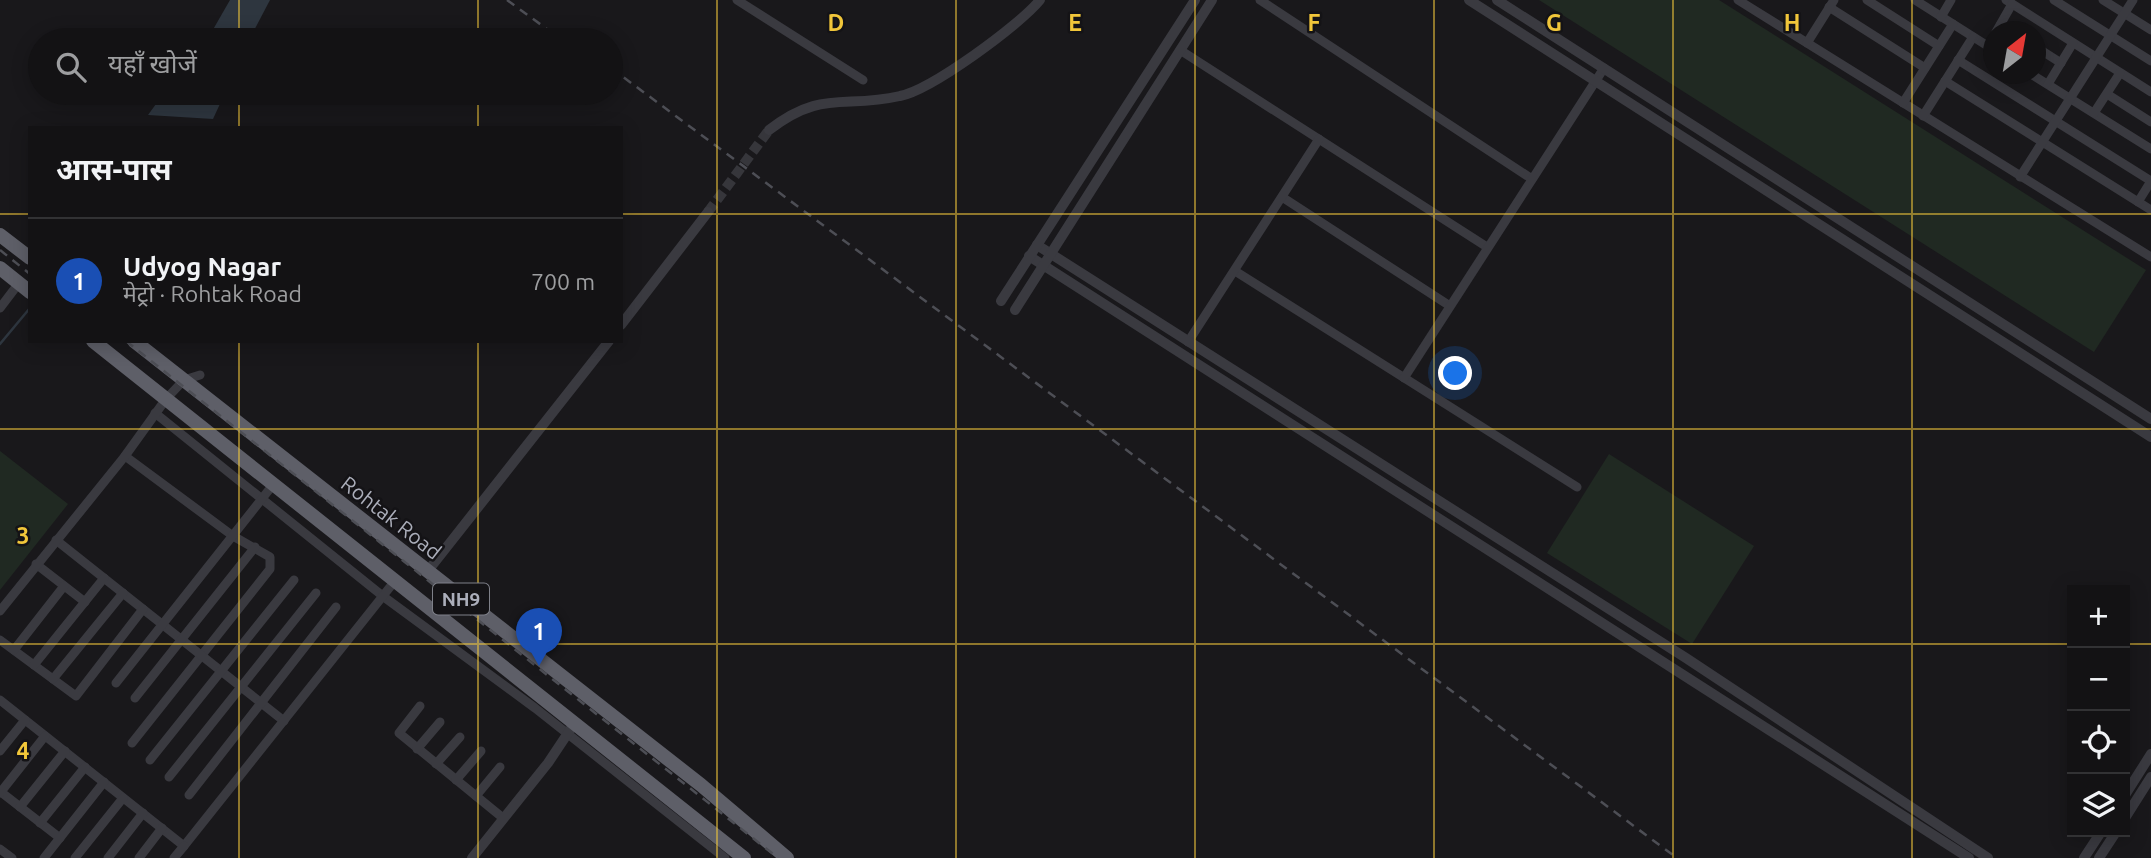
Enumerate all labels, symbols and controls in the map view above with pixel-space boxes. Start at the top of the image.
text: D [828,10,844,35]
text: E [1068,10,1082,35]
text: F [1308,10,1321,35]
text: G [1546,10,1562,35]
text: H [1784,10,1800,35]
north arrow [1983,21,2046,84]
search box [28,28,623,105]
icon: search [52,48,90,86]
text: यहाँ खोजें [108,49,197,78]
text: आस-पास [56,152,172,186]
text: Udyog Nagar [123,252,281,281]
text: 1 [73,269,85,294]
text: 700 m [531,269,595,294]
text: मेट्रो · Rohtak Road [123,281,302,306]
your location [1438,356,1472,390]
street label: Rohtak Road [337,471,446,564]
text: 3 [17,523,29,548]
road number: NH9 [433,584,489,614]
map controls [2067,585,2130,837]
button: + [2067,585,2130,648]
pin: 1 [516,608,562,666]
button: − [2067,648,2130,711]
button: locate [2067,711,2130,774]
text: 4 [17,738,30,763]
button: layers [2067,774,2130,837]

